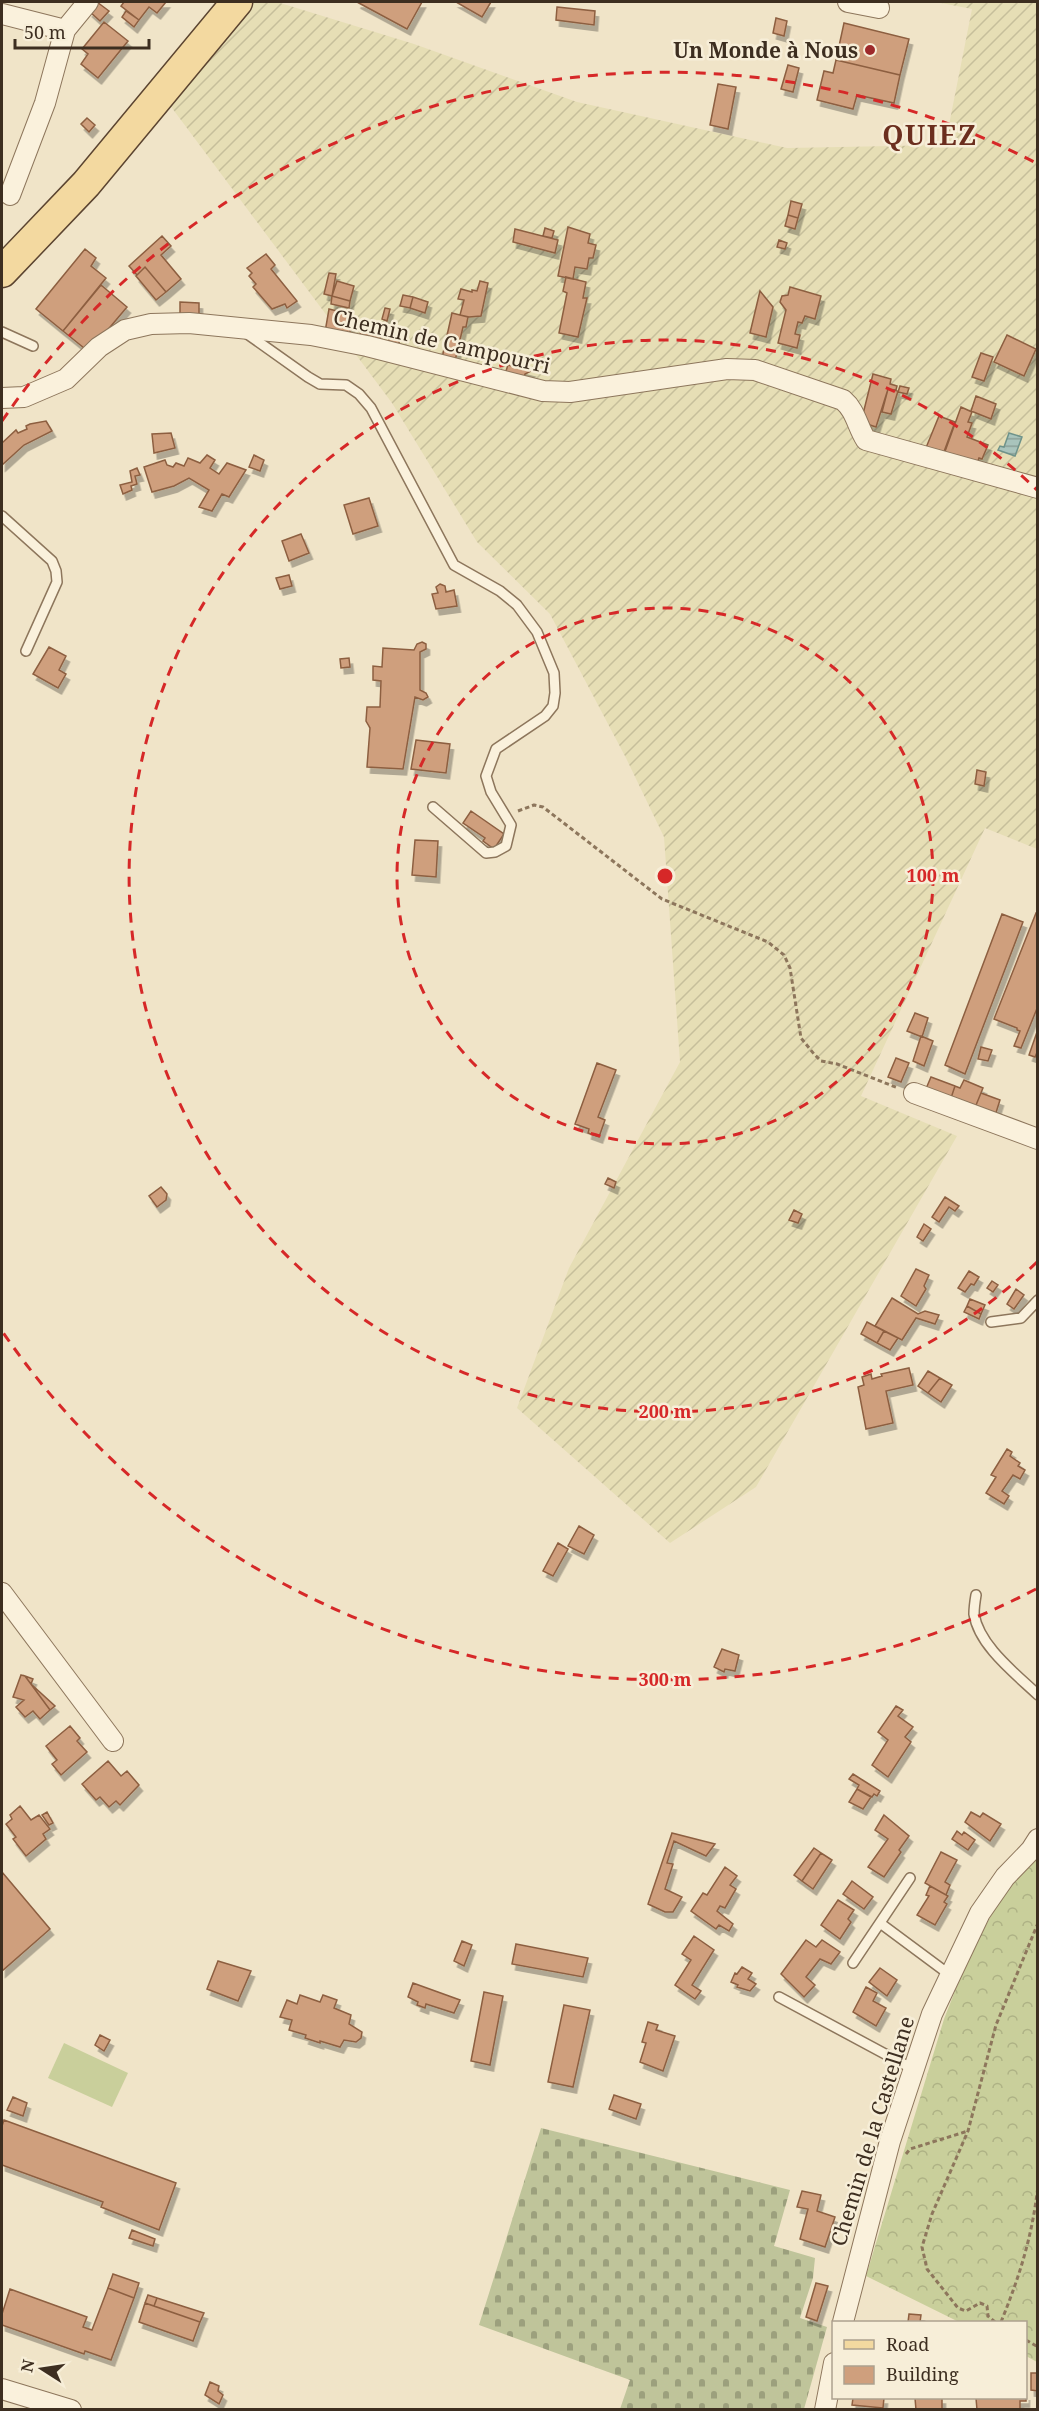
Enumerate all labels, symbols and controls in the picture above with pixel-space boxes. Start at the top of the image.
scale bar [15,12,148,50]
text: 50 m [24,20,66,44]
place label: Un Monde à Nous [673,36,858,64]
marker: Un Monde à Nous [863,43,877,57]
district label: QUIEZ [882,116,978,153]
street label: Chemin de Campourri [331,302,554,380]
text: 100 m [907,863,960,887]
centre of rings [655,866,675,886]
text: 200 m [639,1399,692,1423]
text: 300 m [639,1667,692,1691]
street label: Chemin de la Castellane [824,2013,920,2249]
legend [832,2321,1027,2399]
text: Road [886,2332,929,2356]
north arrow [12,2339,72,2399]
text: N [15,2357,39,2374]
text: Building [886,2362,959,2386]

